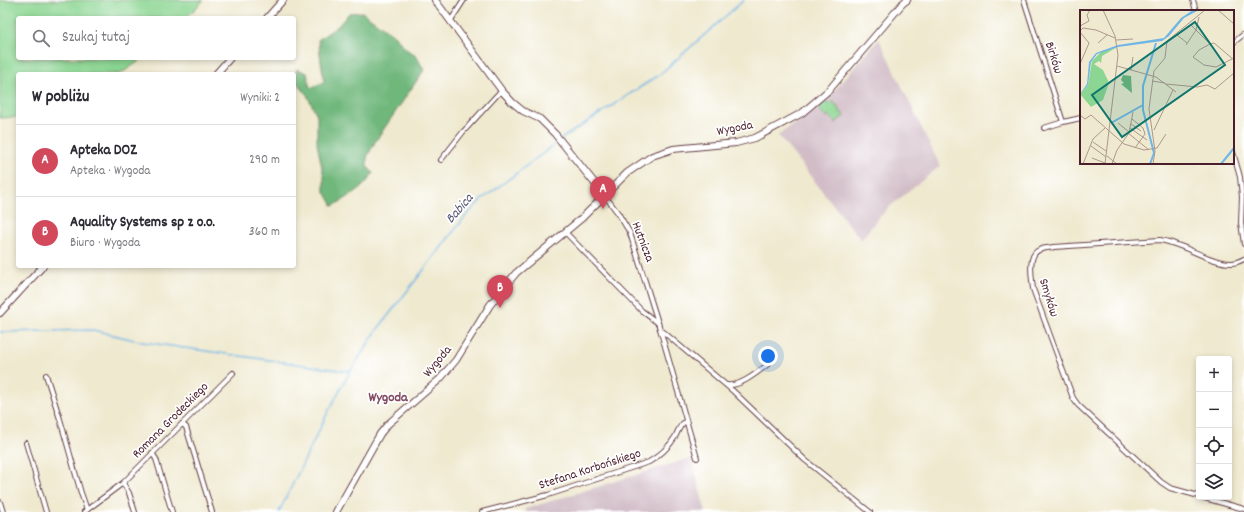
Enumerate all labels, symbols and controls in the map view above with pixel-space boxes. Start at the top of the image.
inset map [1080,10,1234,164]
search box [16,16,296,60]
icon: search [30,27,52,49]
text: Szukaj tutaj [62,27,130,49]
street label: Birków [1039,39,1067,77]
text: W pobliżu [32,86,89,110]
text: Wyniki: 2 [240,89,280,108]
street label: Wygoda [715,116,756,142]
text: Apteka DOZ [70,140,137,162]
text: A [41,151,49,170]
text: 290 m [249,151,280,170]
text: Apteka · Wygoda [70,162,150,181]
pin: A [590,176,616,209]
water label: Babica [441,189,480,228]
text: Aquality Systems sp z o.o. [70,212,215,234]
street label: Hutnicza [626,219,659,266]
text: B [42,223,48,242]
text: 360 m [249,223,280,242]
text: Biuro · Wygoda [70,234,140,253]
pin: B [487,275,513,308]
street label: Smyków [1033,276,1063,320]
street label: Wygoda [419,341,458,382]
your location [758,346,778,366]
map controls [1196,356,1232,500]
button: + [1196,356,1232,392]
street label: Romana Grodeckiego [128,378,214,464]
district label: Wygoda [368,388,409,408]
button: − [1196,392,1232,428]
button: locate [1196,428,1232,464]
street label: Stefana Korbońskiego [536,444,644,495]
button: layers [1196,464,1232,500]

